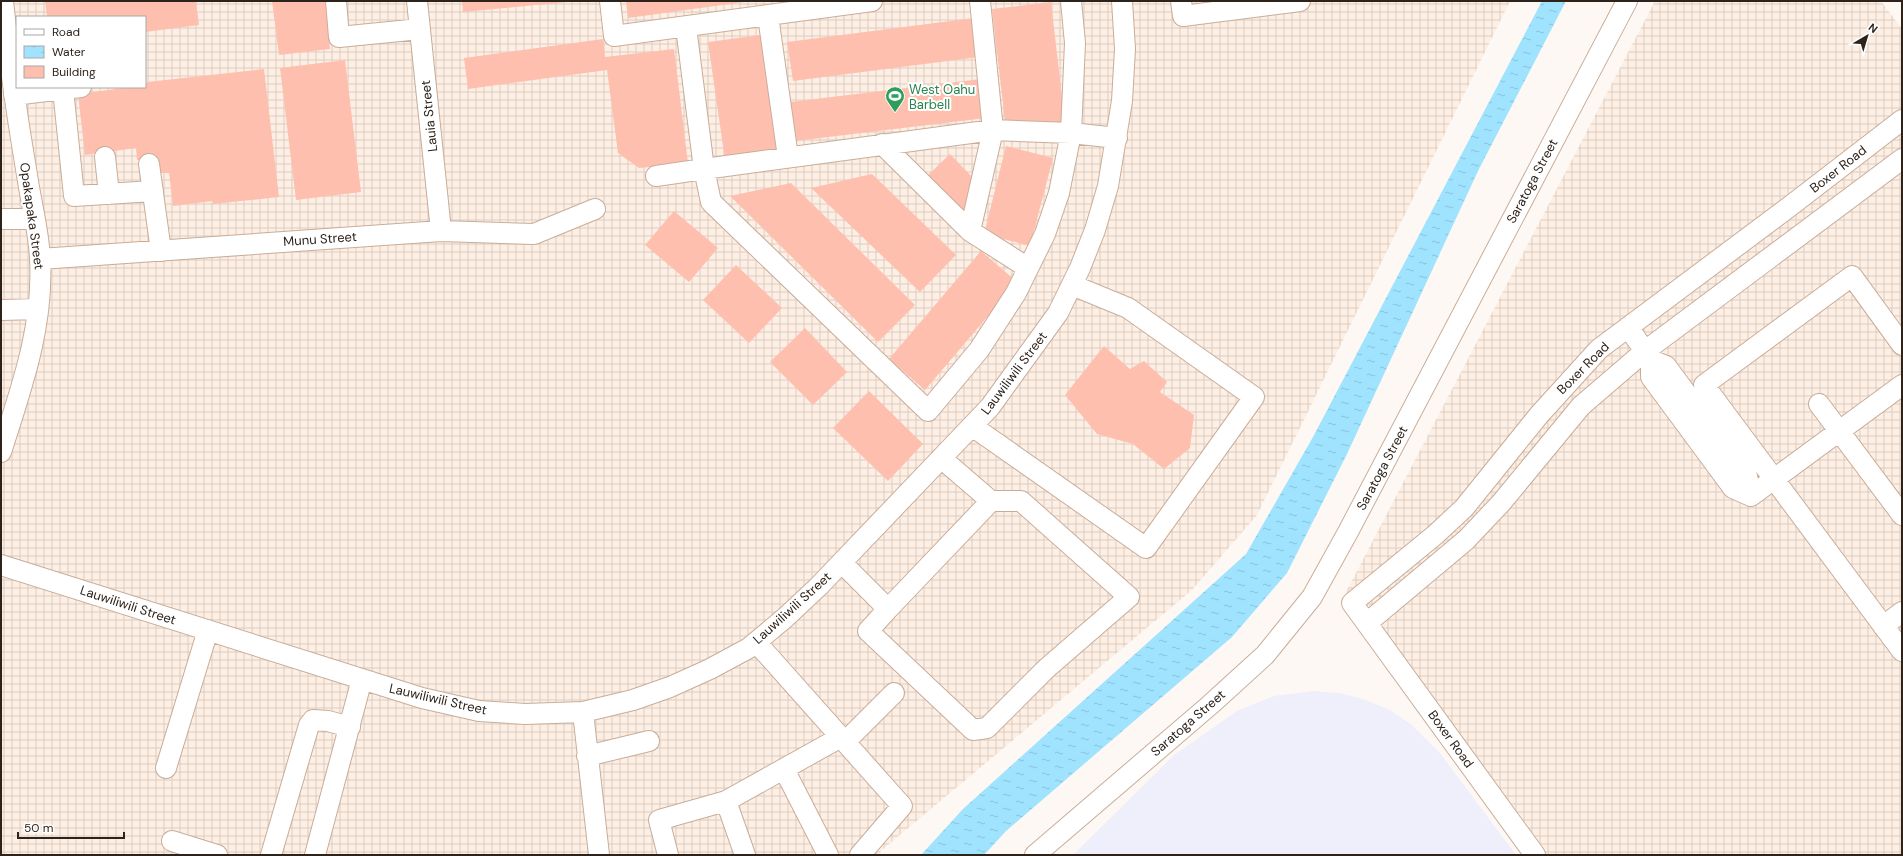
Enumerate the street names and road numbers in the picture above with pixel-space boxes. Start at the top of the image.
street label: Lauia Street [417,79,441,153]
street label: Saratoga Street [1503,136,1561,226]
street label: Boxer Road [1806,142,1870,196]
street label: Opakapaka Street [16,161,48,271]
street label: Munu Street [283,228,357,250]
street label: Lauwiliwili Street [977,328,1051,418]
street label: Boxer Road [1553,338,1613,398]
street label: Saratoga Street [1353,423,1411,513]
street label: Lauwiliwili Street [749,568,835,648]
street label: Lauwiliwili Street [78,581,178,629]
street label: Lauwiliwili Street [387,679,489,719]
street label: Saratoga Street [1147,686,1229,760]
street label: Boxer Road [1424,707,1478,771]

